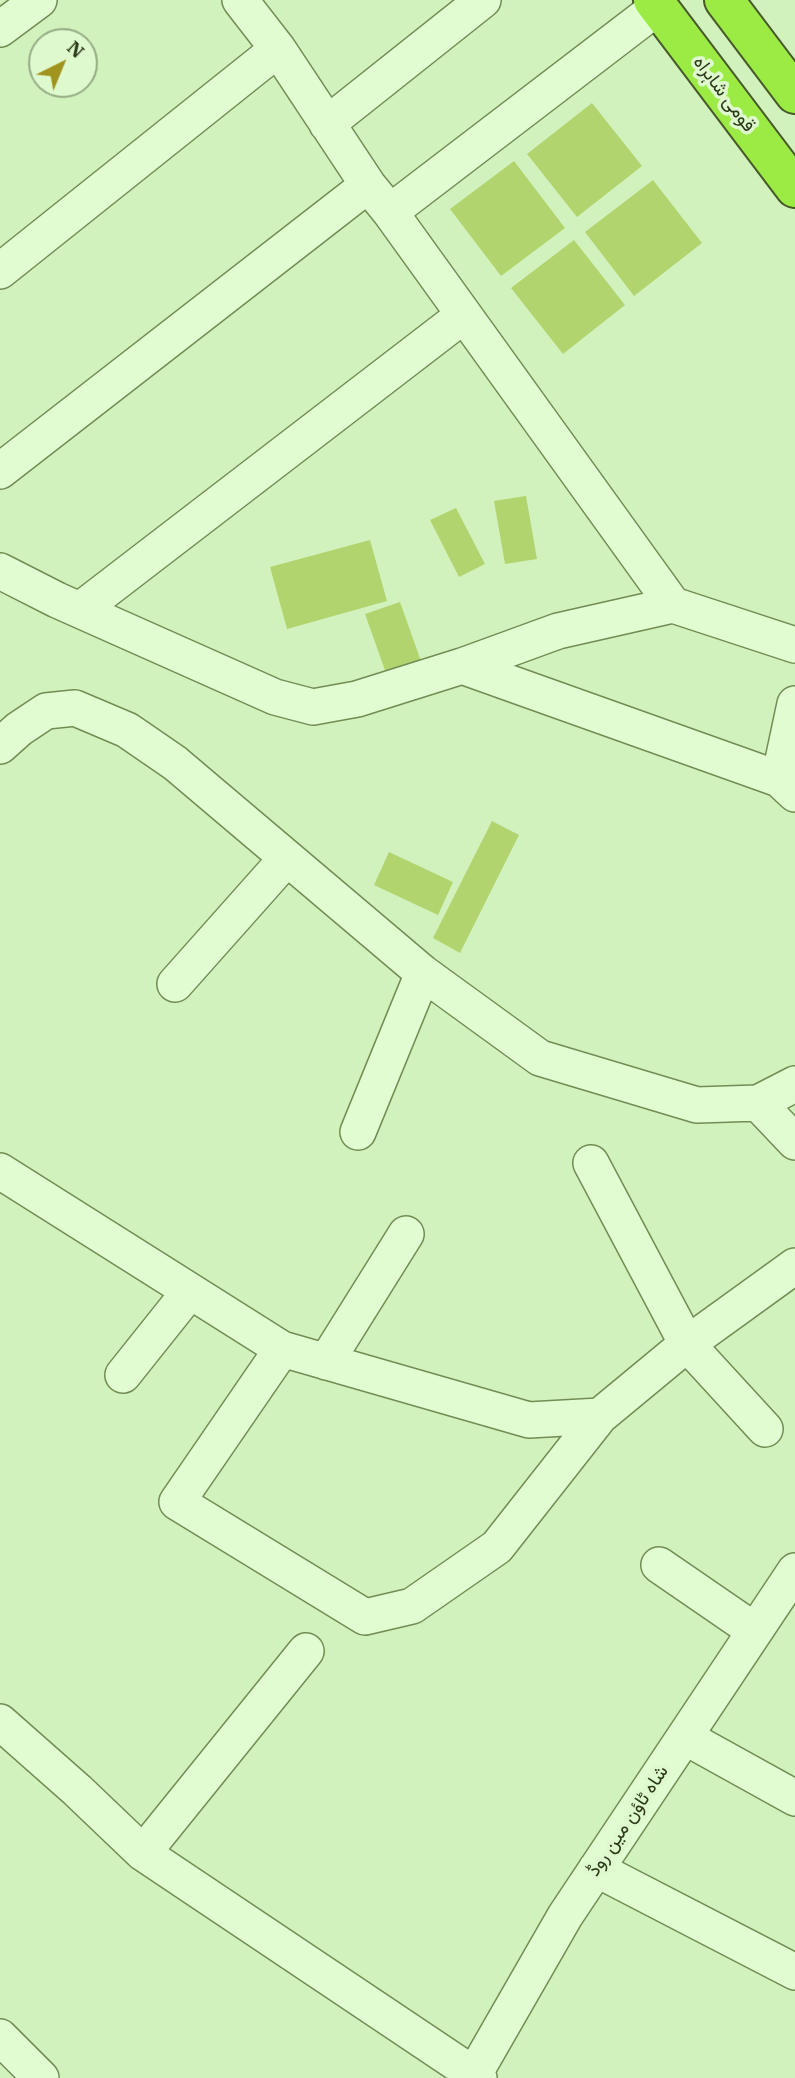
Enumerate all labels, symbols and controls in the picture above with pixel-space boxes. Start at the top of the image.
north arrow [28,28,98,98]
text: N [62,35,90,63]
street label: قومی شاہراہ [688,52,760,136]
street label: شاہ ٹاؤن مین روڈ [582,1761,674,1881]

